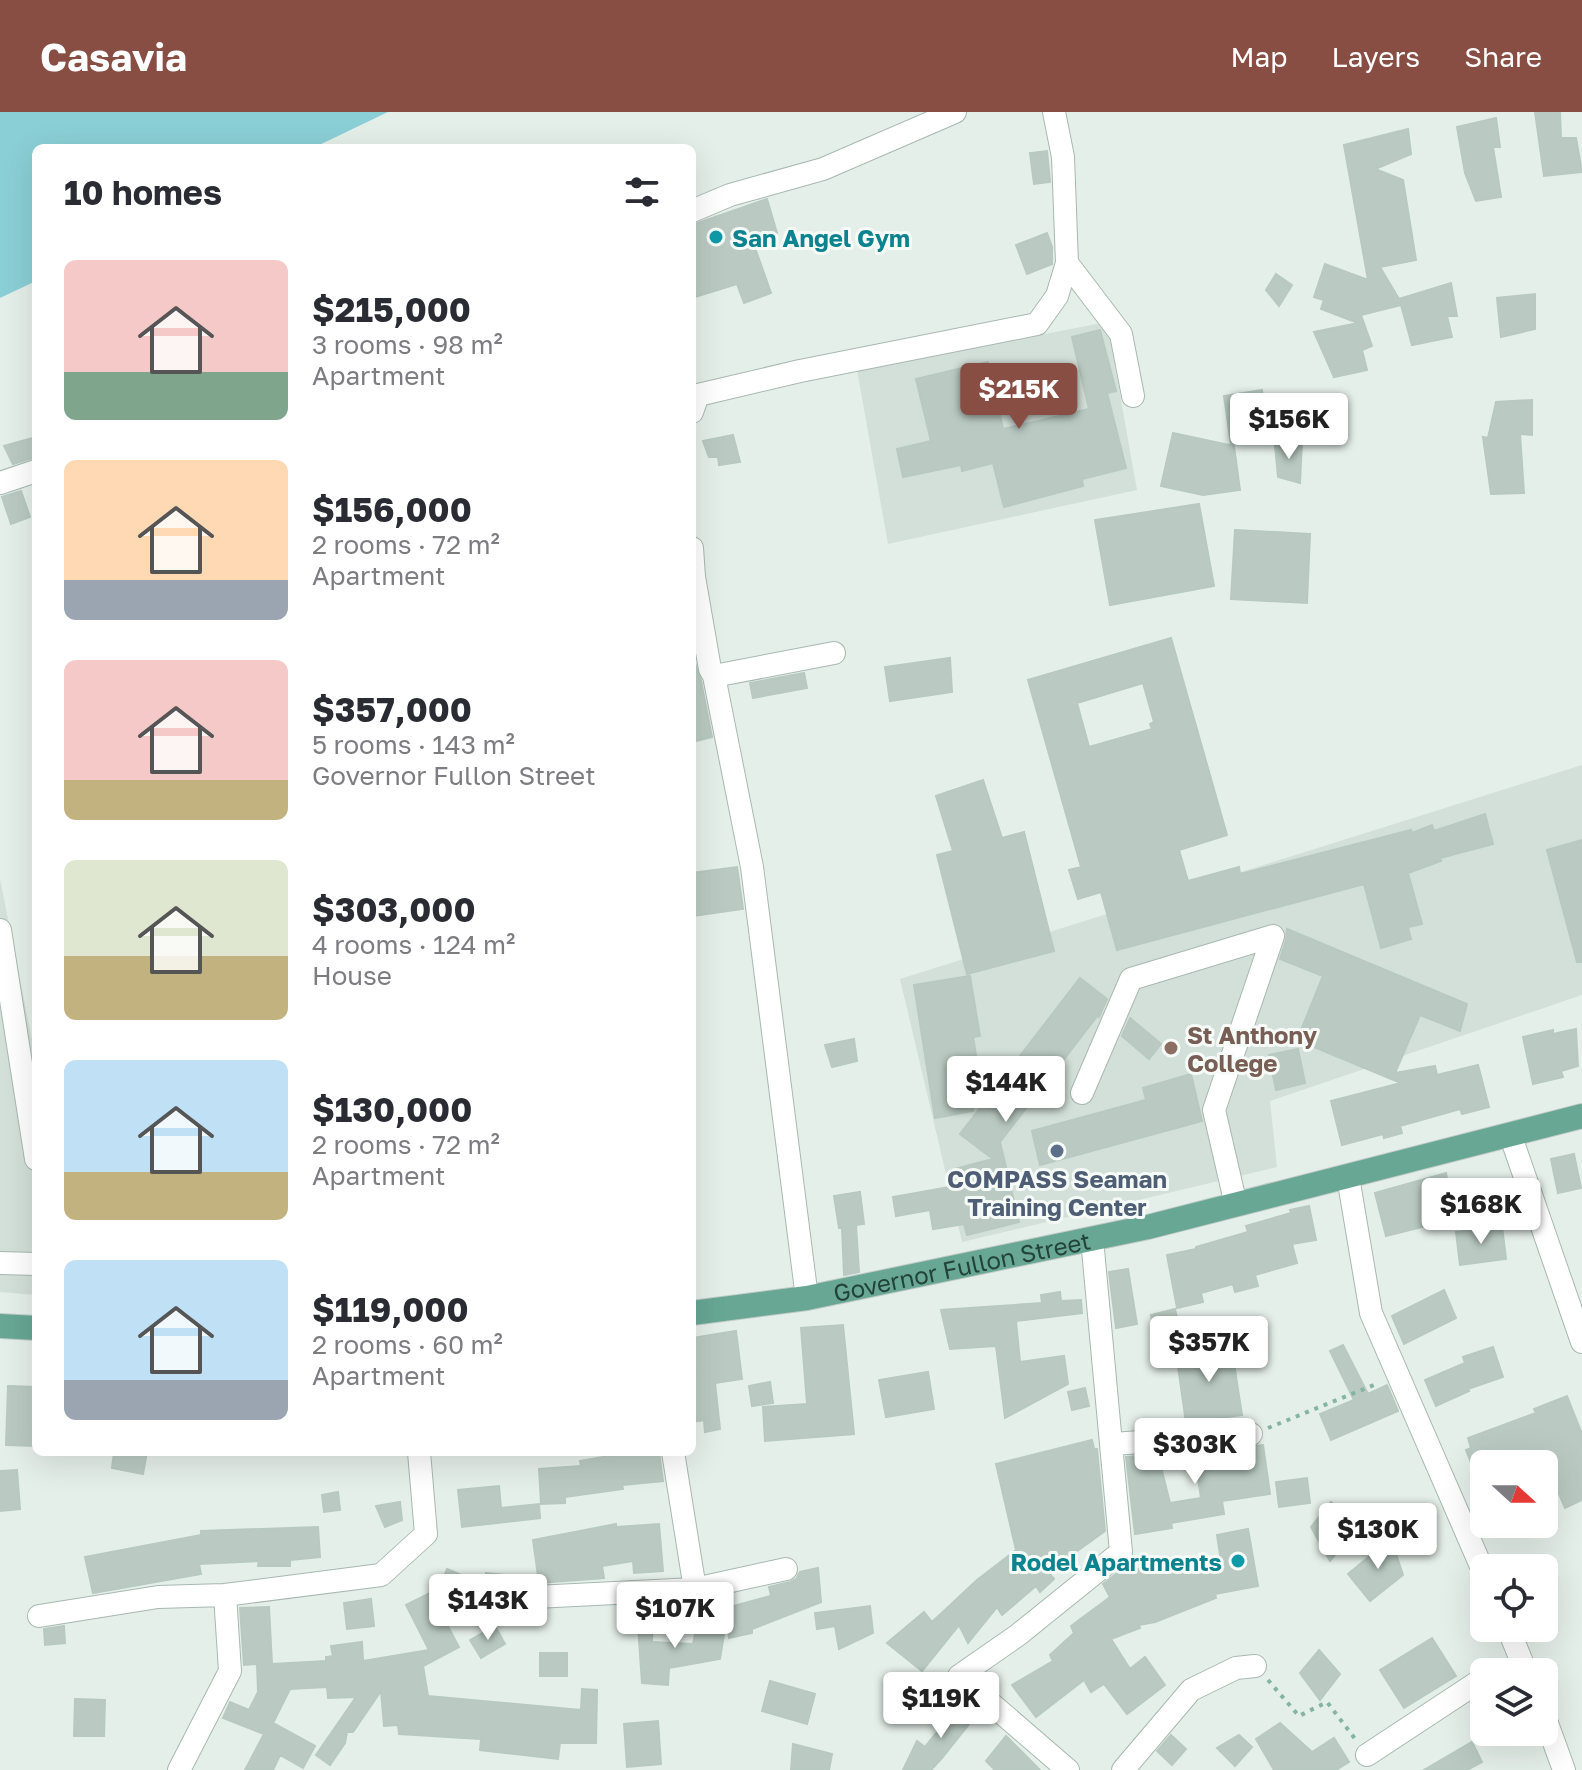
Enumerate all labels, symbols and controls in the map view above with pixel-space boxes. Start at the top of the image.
text: Casavia [40,34,187,79]
text: Map [1230,40,1288,73]
text: Layers [1332,40,1420,73]
text: Share [1464,40,1542,73]
icon: filters [620,170,664,214]
text: 10 homes [64,172,222,212]
place label: San Angel Gym [732,223,910,252]
marker: San Angel Gym [707,228,725,246]
text: $215,000 [312,289,471,329]
icon: home [128,292,224,388]
text: 3 rooms · 98 m² [312,329,503,360]
text: Apartment [312,360,445,391]
pin: $215K [963,363,1075,431]
text: $215K [978,373,1060,404]
pin: $156K [1233,393,1345,461]
text: $156K [1248,403,1330,434]
text: $156,000 [312,489,472,529]
icon: home [128,492,224,588]
text: 2 rooms · 72 m² [312,529,500,560]
text: Apartment [312,560,445,591]
text: $357,000 [312,689,472,729]
icon: home [128,692,224,788]
text: 5 rooms · 143 m² [312,729,515,760]
text: Governor Fullon Street [312,760,596,791]
text: $303,000 [312,889,476,929]
icon: home [128,892,224,988]
text: 4 rooms · 124 m² [312,929,515,960]
text: House [312,960,392,991]
place label: St Anthony College [1187,1020,1318,1077]
marker: St Anthony College [1162,1039,1180,1057]
pin: $144K [950,1056,1062,1124]
text: $144K [965,1066,1047,1097]
text: $130,000 [312,1089,472,1129]
icon: home [128,1092,224,1188]
text: 2 rooms · 72 m² [312,1129,500,1160]
marker: COMPASS Seaman Training Center [1048,1142,1066,1160]
text: Apartment [312,1160,445,1191]
place label: COMPASS Seaman Training Center [947,1164,1167,1221]
pin: $168K [1425,1178,1537,1246]
text: $168K [1440,1188,1522,1219]
street label: Governor Fullon Street [831,1225,1093,1307]
text: $119,000 [312,1289,469,1329]
icon: home [128,1292,224,1388]
pin: $357K [1153,1316,1265,1384]
text: $357K [1168,1326,1250,1357]
text: 2 rooms · 60 m² [312,1329,503,1360]
text: Apartment [312,1360,445,1391]
pin: $303K [1139,1418,1251,1486]
text: $303K [1153,1428,1237,1459]
north arrow [1470,1450,1558,1538]
map controls [1470,1450,1558,1746]
pin: $130K [1322,1503,1434,1571]
text: $130K [1337,1513,1419,1544]
place label: Rodel Apartments [1010,1547,1222,1576]
marker: Rodel Apartments [1229,1552,1247,1570]
button: locate [1470,1554,1558,1642]
pin: $143K [432,1574,544,1642]
pin: $107K [619,1582,731,1650]
text: $143K [447,1584,529,1615]
text: $107K [635,1592,715,1623]
button: layers [1470,1658,1558,1746]
pin: $119K [885,1672,997,1740]
text: $119K [901,1682,981,1713]

